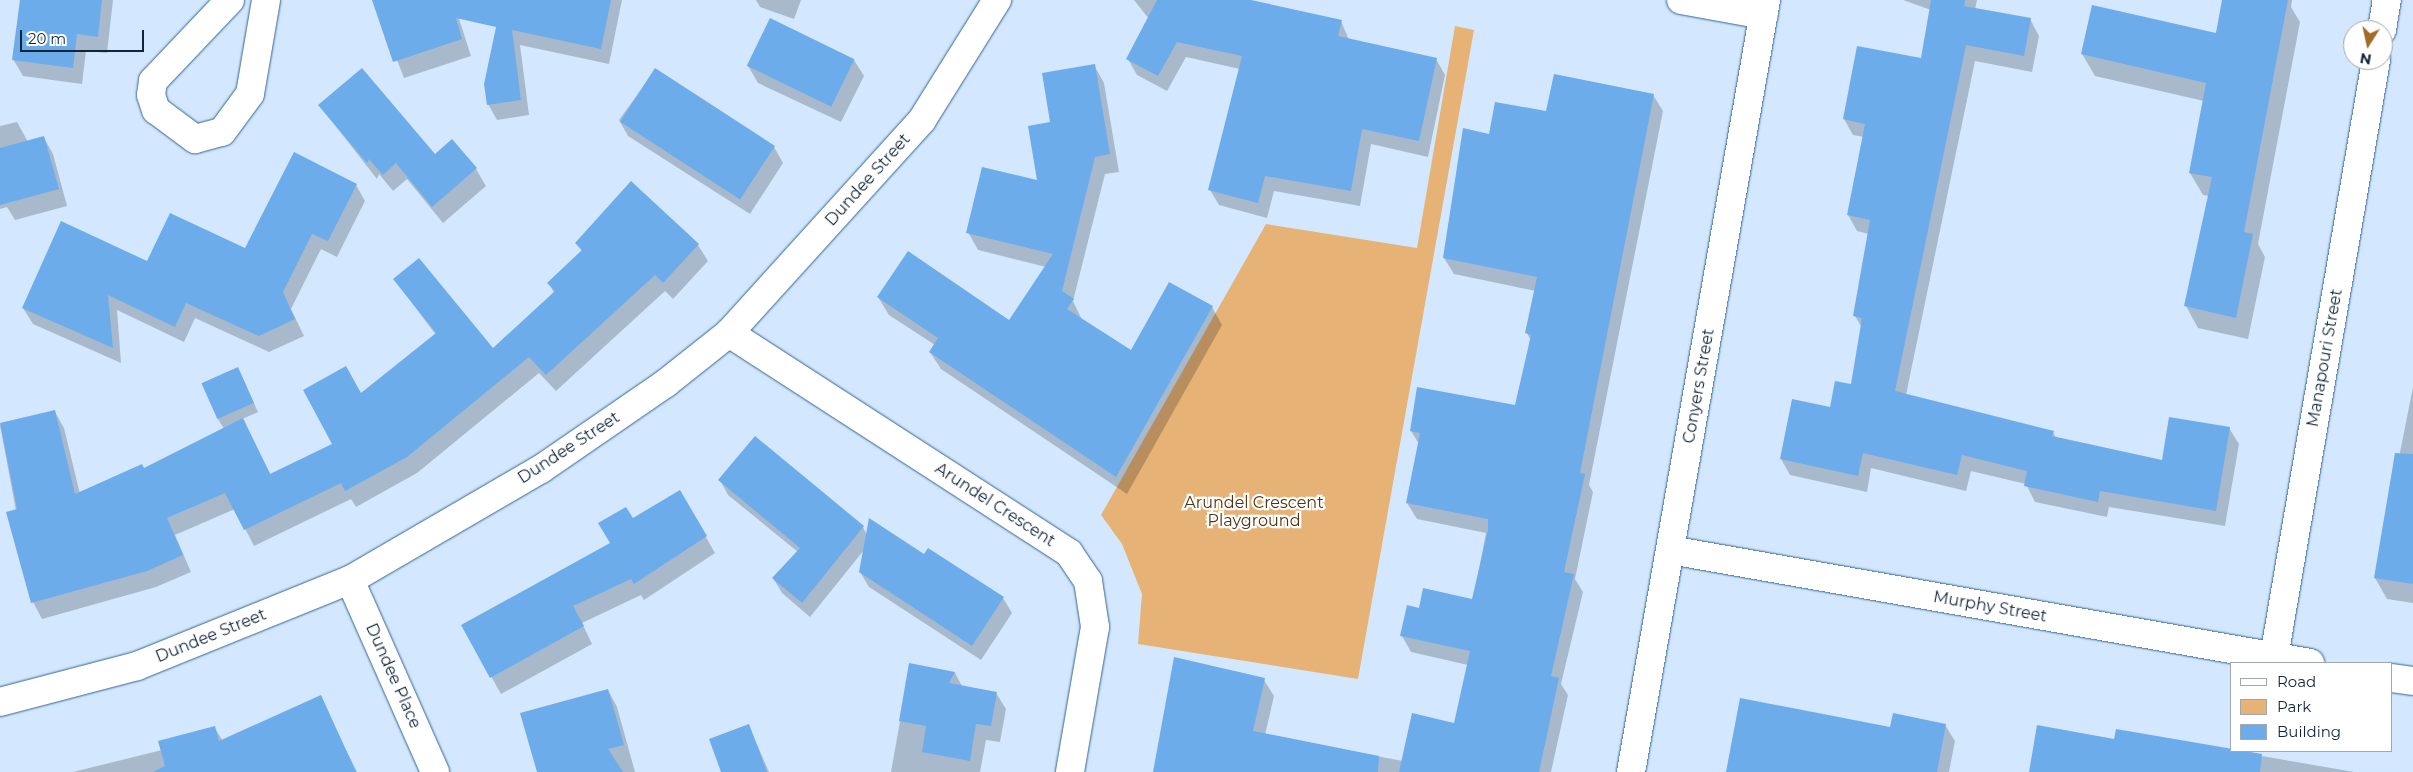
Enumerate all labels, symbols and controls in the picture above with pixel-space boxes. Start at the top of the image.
scale bar [22,20,146,52]
north arrow [2343,20,2393,70]
text: 20 m [28,29,66,48]
text: N [2358,49,2373,69]
street label: Dundee Street [822,130,914,230]
street label: Manapouri Street [2303,288,2347,428]
street label: Conyers Street [1679,327,1719,445]
street label: Dundee Street [514,408,624,488]
street label: Arundel Crescent [931,459,1059,551]
park label: Arundel Crescent Playground [1184,493,1324,531]
street label: Murphy Street [1932,588,2048,626]
street label: Dundee Street [153,605,269,667]
street label: Dundee Place [361,621,425,731]
legend [2230,662,2393,752]
text: Road [2277,672,2316,691]
text: Park [2277,697,2311,716]
text: Building [2277,722,2341,741]

